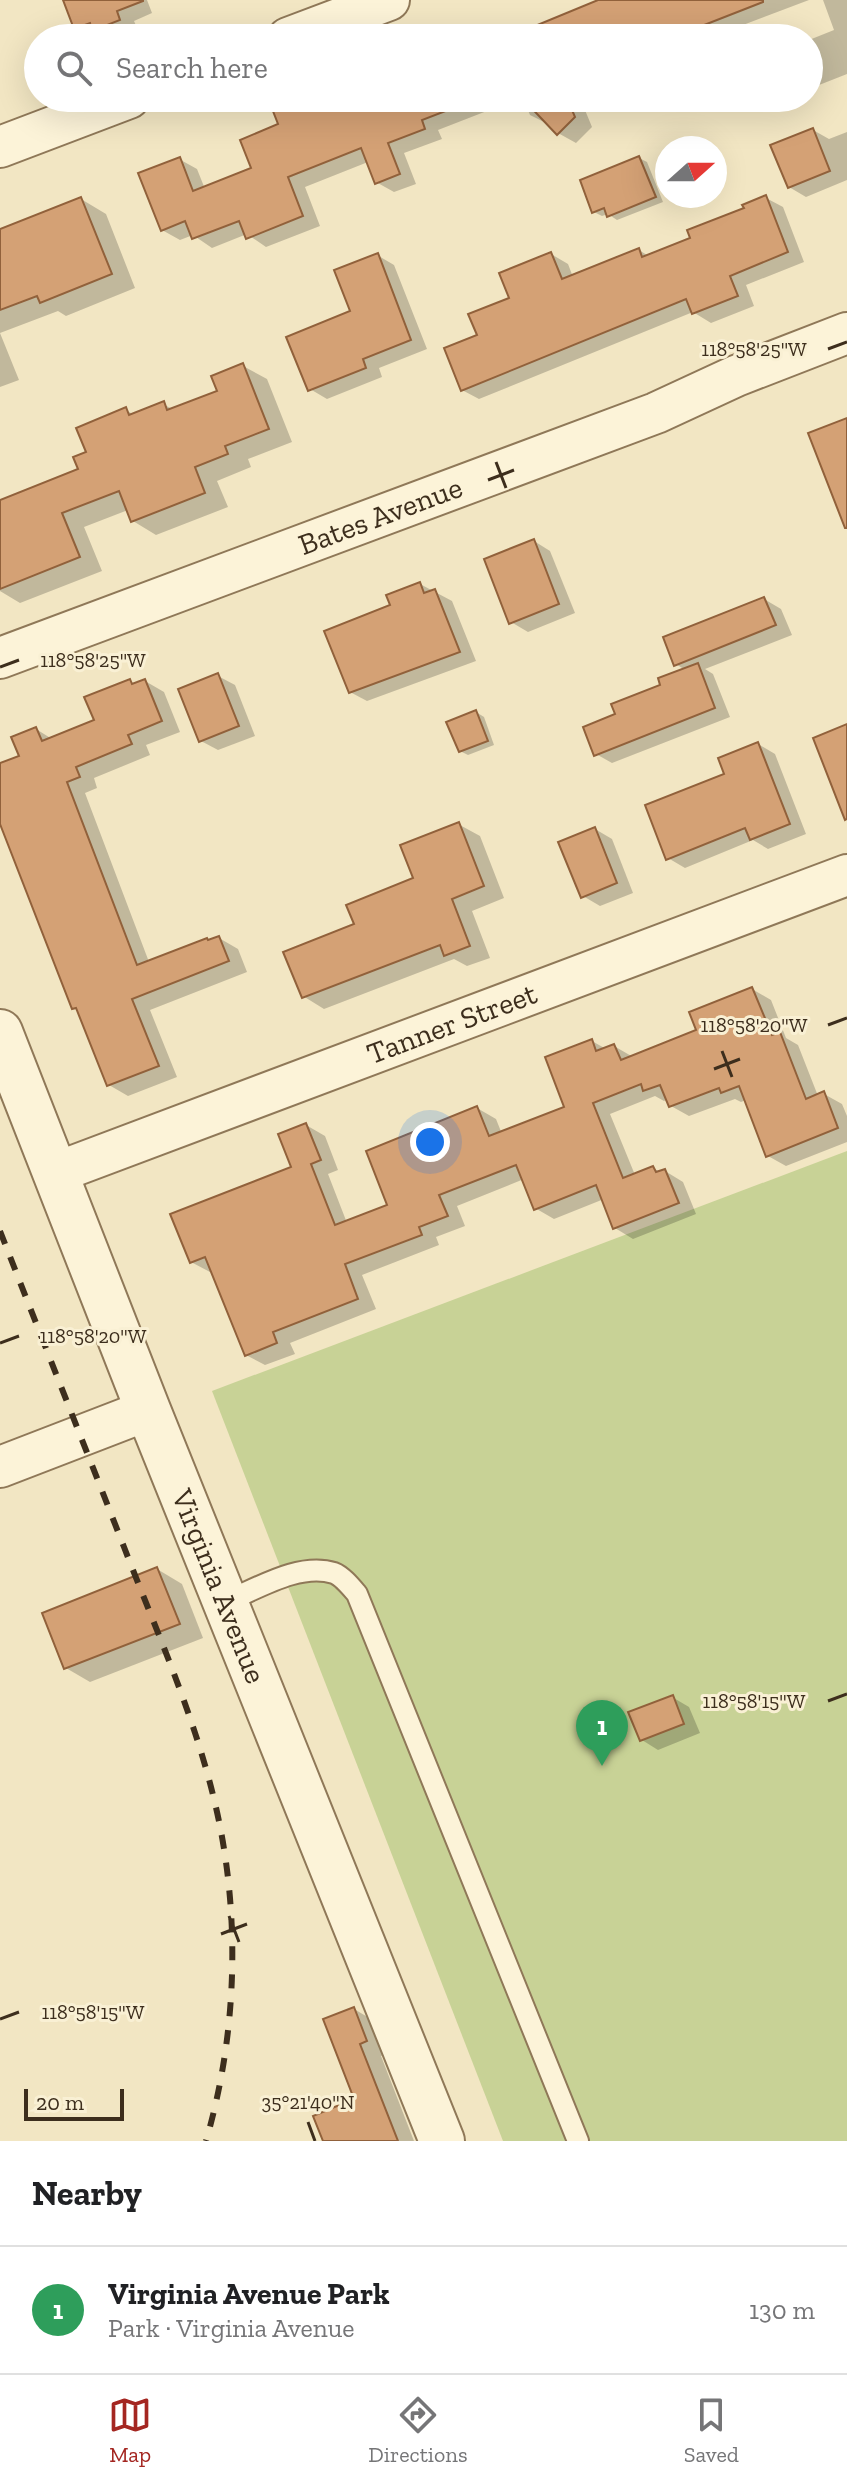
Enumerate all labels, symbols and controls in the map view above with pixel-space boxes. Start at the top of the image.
search box [24,24,823,112]
icon: search [52,46,96,90]
text: Search here [116,50,268,86]
north arrow [655,136,727,208]
text: 118°58'25"W [701,337,807,361]
street label: Bates Avenue [293,469,467,563]
text: 118°58'25"W [40,648,146,672]
street label: Tanner Street [362,975,542,1072]
text: 118°58'20"W [701,1013,808,1037]
your location [410,1122,450,1162]
text: 118°58'20"W [40,1324,147,1348]
street label: Virginia Avenue [163,1483,274,1689]
text: 118°58'15"W [703,1689,806,1713]
pin: 1 [576,1700,628,1766]
text: 118°58'15"W [42,2000,145,2024]
scale bar [24,2085,124,2121]
text: 20 m [36,2089,84,2116]
text: 35°21'40"N [261,2090,355,2114]
text: Nearby [32,2173,142,2214]
text: Virginia Avenue Park [108,2276,390,2312]
text: 1 [53,2294,63,2326]
text: 130 m [749,2294,815,2326]
text: Park · Virginia Avenue [108,2312,355,2344]
tab: Map [108,2393,152,2468]
tab: Directions [368,2393,468,2468]
tab: Saved [684,2393,739,2468]

